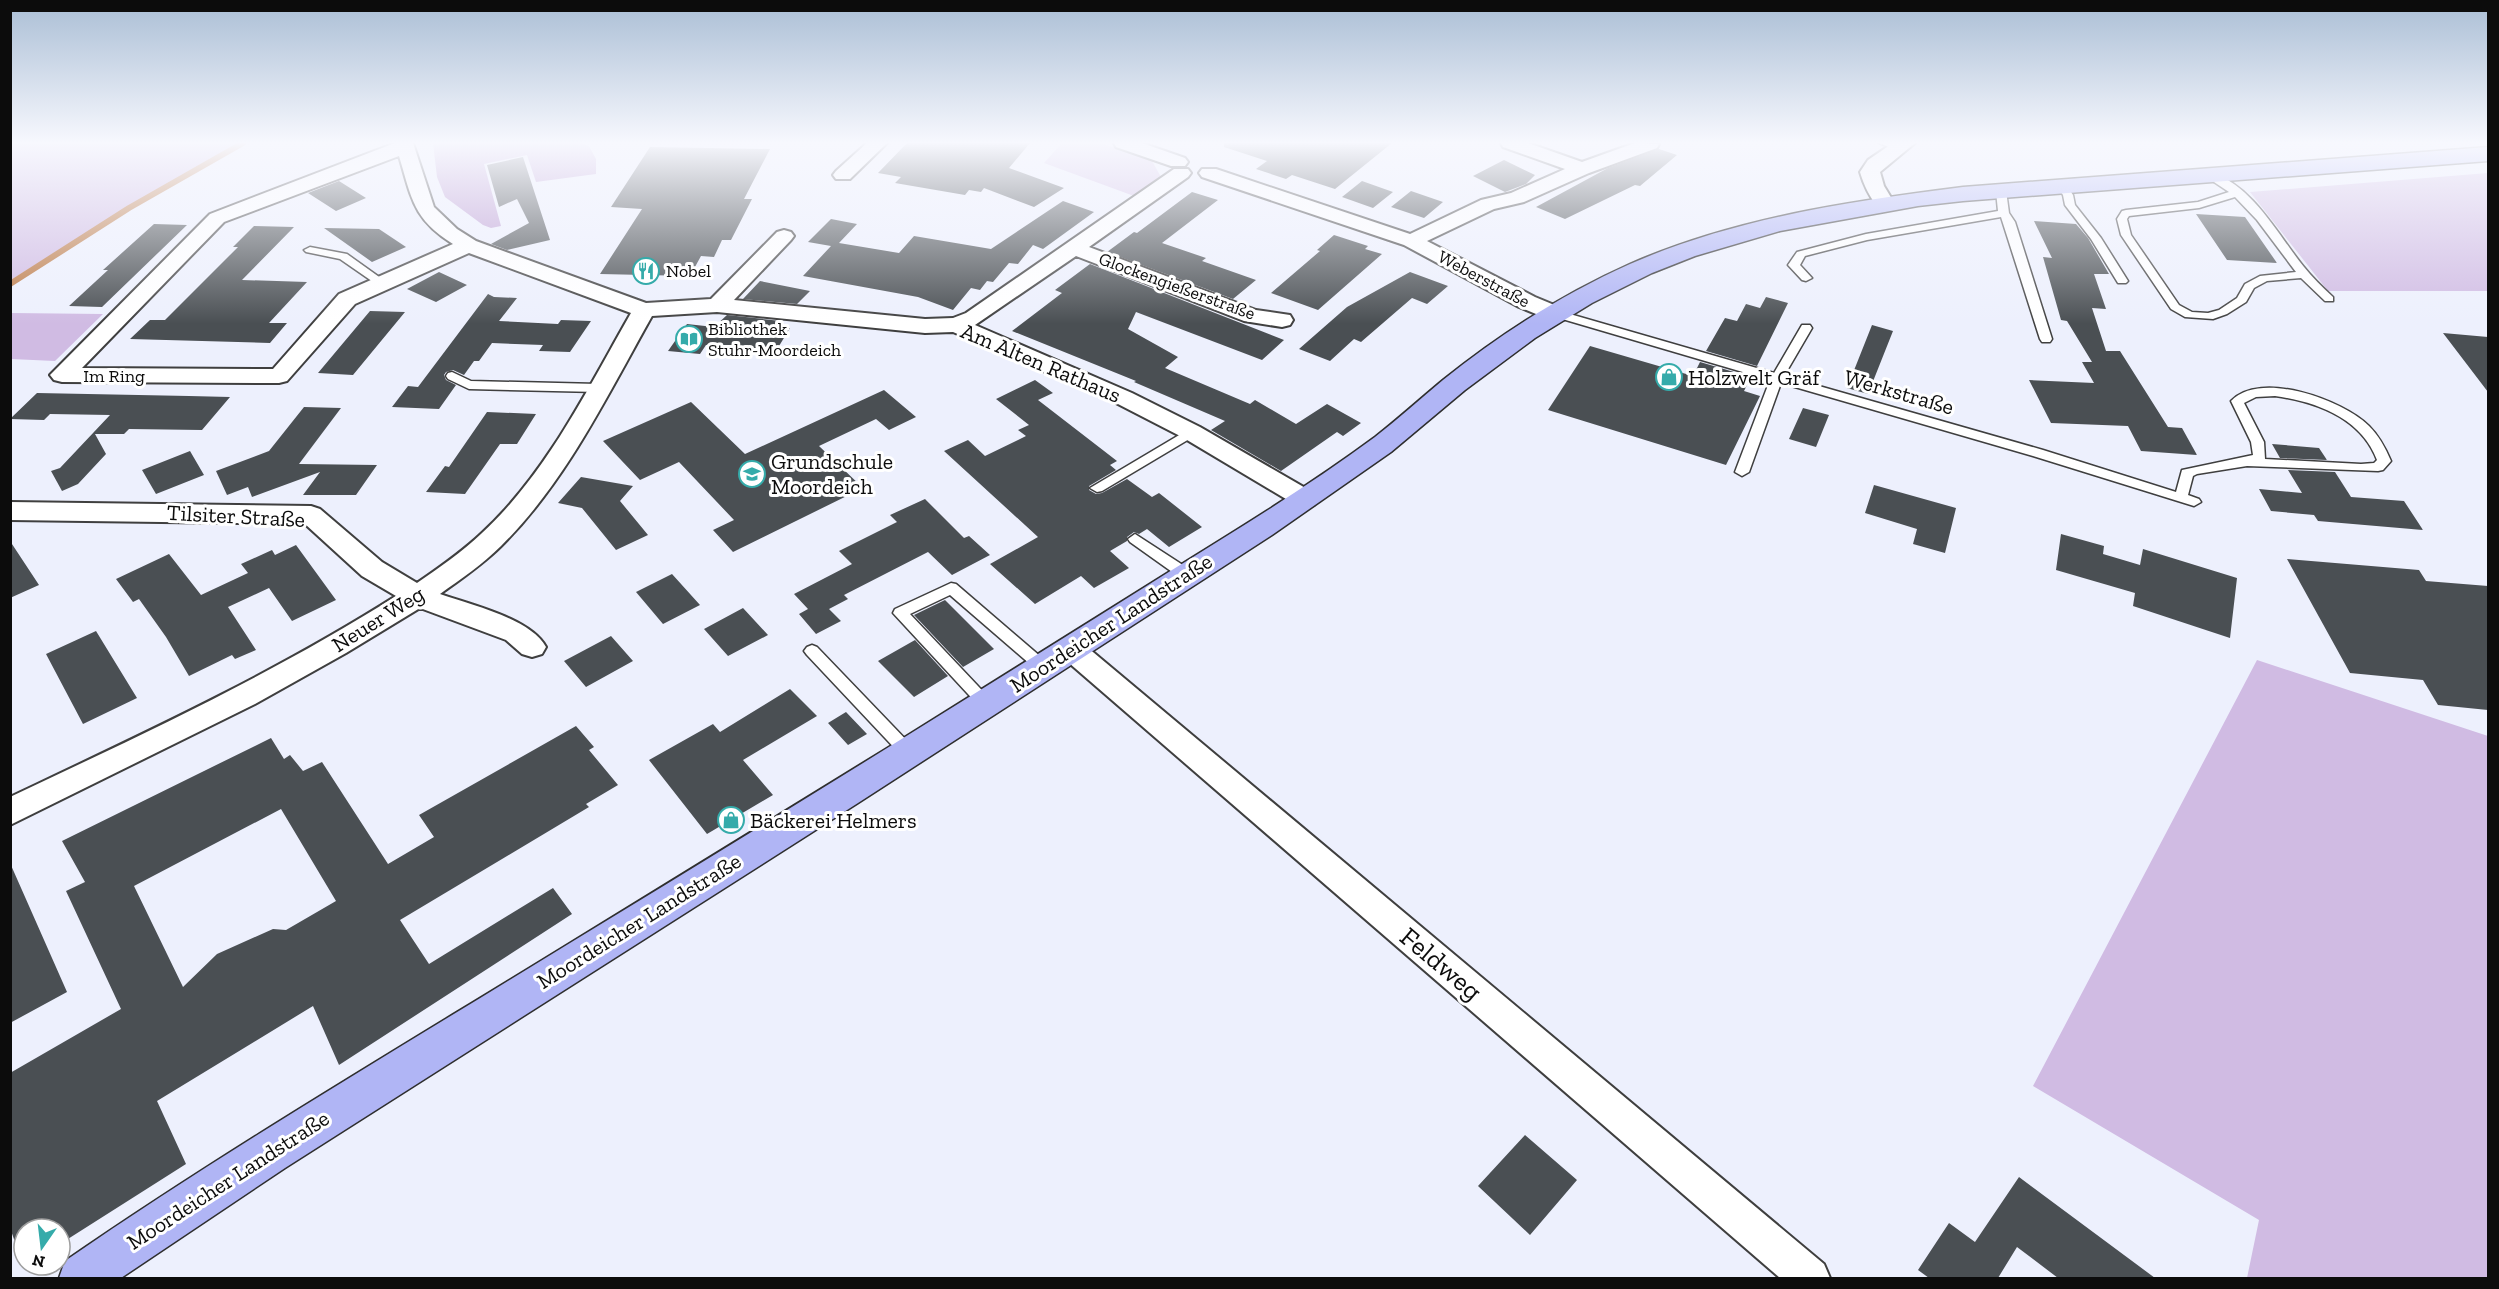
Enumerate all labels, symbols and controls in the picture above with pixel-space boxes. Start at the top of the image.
street label: Weberstraße [1434,246,1534,312]
street label: Glockengießerstraße [1096,247,1258,325]
restaurant icon: Nobel [631,256,661,286]
place label: Nobel [666,260,711,282]
street label: Am Alten Rathaus [957,317,1125,409]
place label: Bibliothek Stuhr-Moordeich [708,318,841,361]
library icon: Bibliothek Stuhr-Moordeich [674,324,704,354]
shop icon: Holzwelt Gräf [1654,362,1684,392]
street label: Werkstraße [1841,363,1957,421]
place label: Holzwelt Gräf [1688,364,1821,391]
street label: Im Ring [83,365,145,387]
place label: Grundschule Moordeich [771,448,893,500]
school or university icon: Grundschule Moordeich [737,459,767,489]
street label: Tilsiter Straße [166,499,306,533]
street label: Moordeicher Landstraße [1005,548,1217,698]
street label: Neuer Weg [327,580,429,658]
shop icon: Bäckerei Helmers [716,805,746,835]
place label: Bäckerei Helmers [750,807,917,834]
street label: Moordeicher Landstraße [532,847,746,995]
street label: Feldweg [1394,921,1489,1008]
street label: Moordeicher Landstraße [122,1105,334,1255]
north arrow [12,1217,72,1277]
text: N [30,1250,47,1272]

